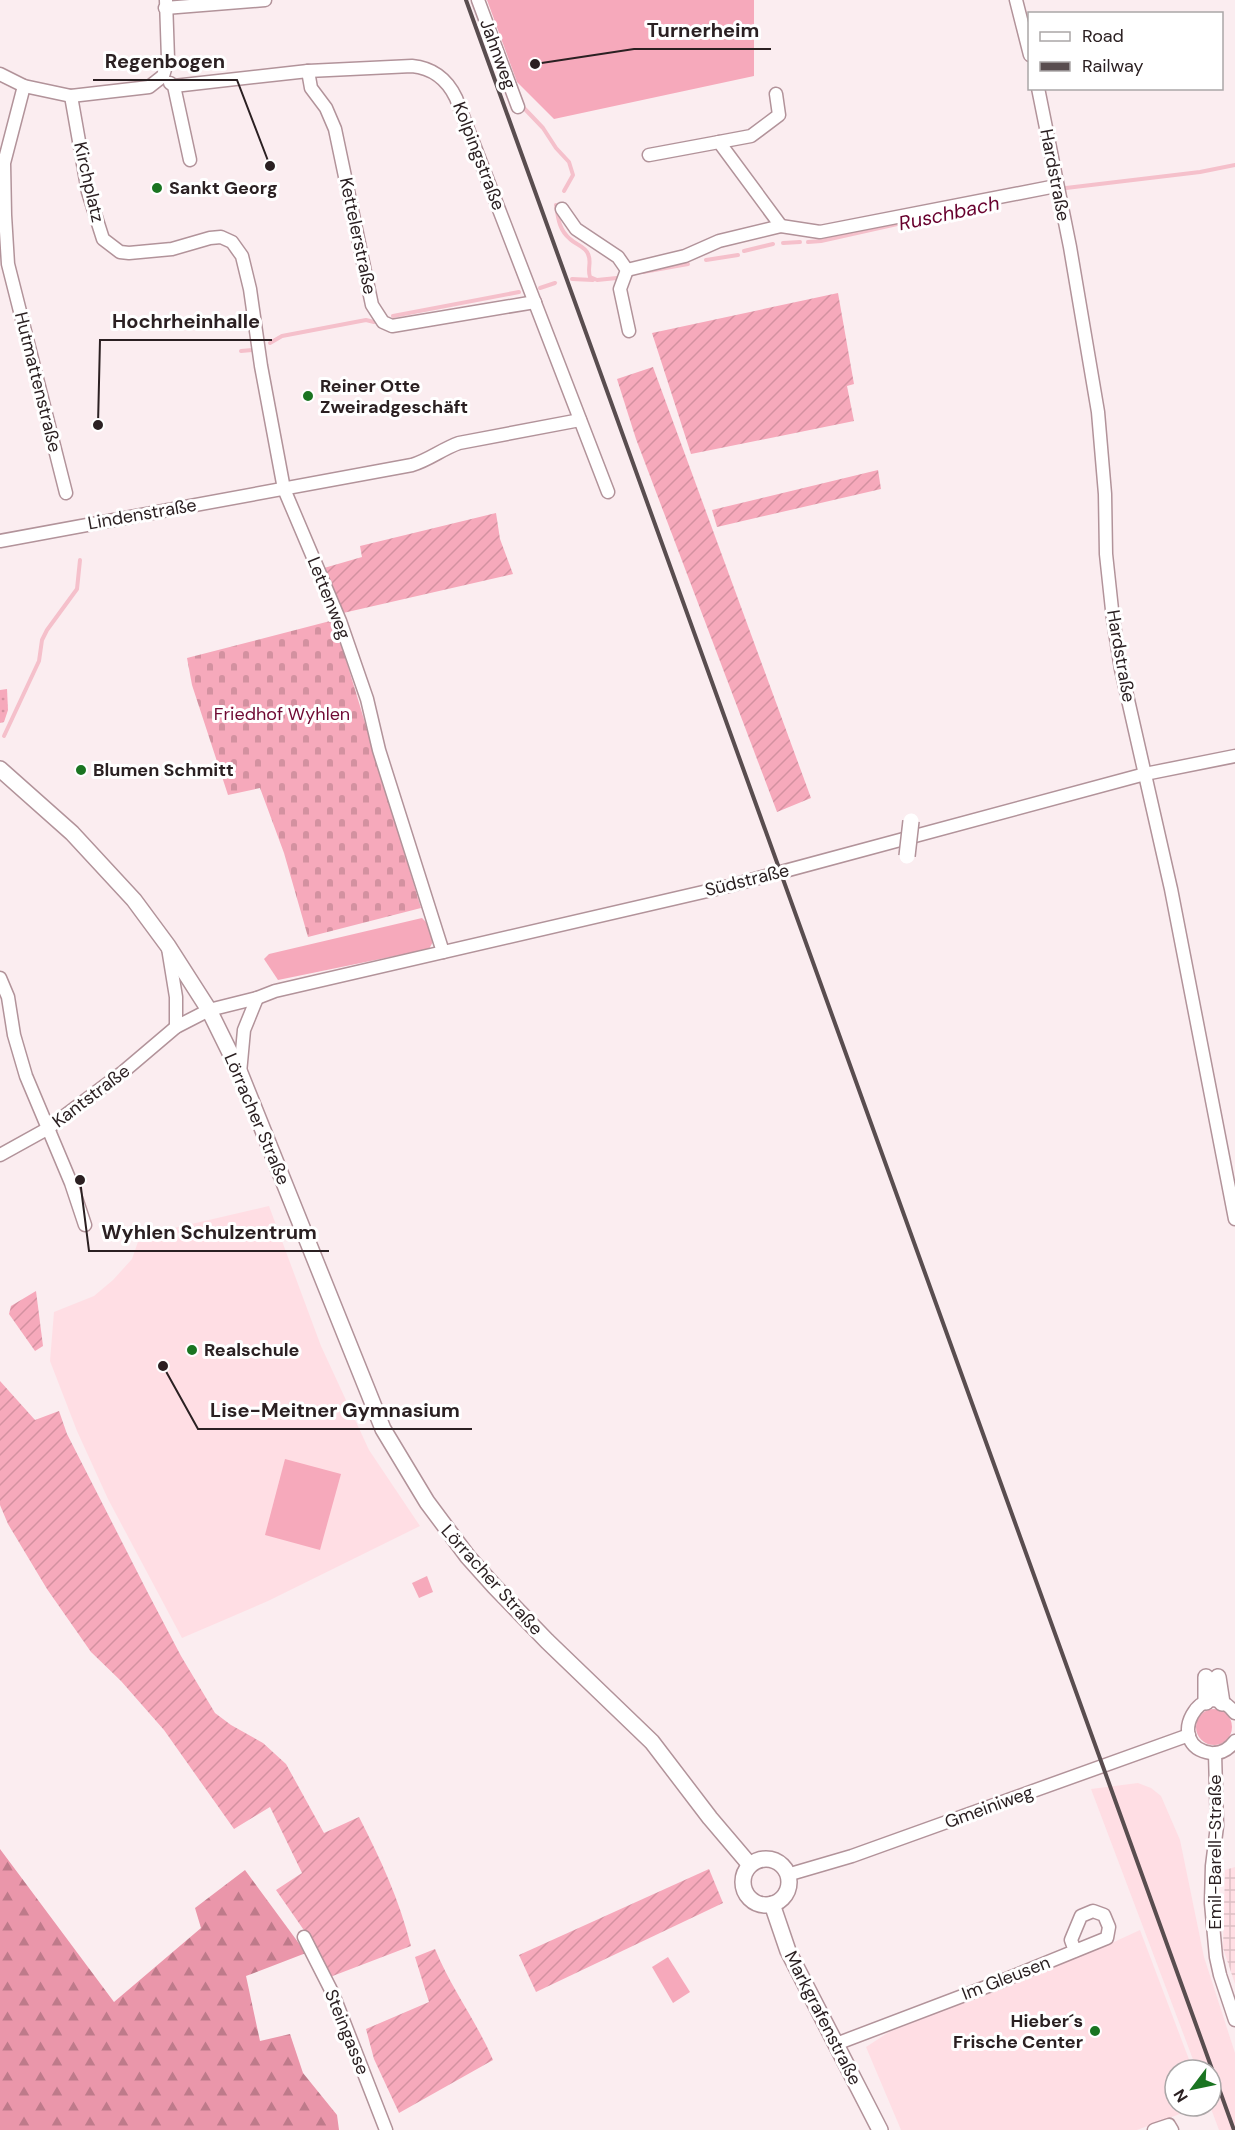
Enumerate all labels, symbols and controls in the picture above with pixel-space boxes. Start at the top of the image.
callout: Turnerheim [634,11,771,49]
legend [1028,12,1223,90]
street label: Jahnweg [474,16,522,92]
text: Turnerheim [647,17,759,43]
text: Road [1082,24,1124,48]
callout: Regenbogen [93,42,237,80]
text: Regenbogen [105,48,225,74]
text: Railway [1082,54,1144,78]
street label: Kolpingstraße [447,98,511,214]
street label: Hardstraße [1034,127,1076,223]
street label: Kirchplatz [68,139,110,225]
street label: Kettelerstraße [334,175,382,297]
place label: Sankt Georg [169,176,278,200]
marker: Sankt Georg [150,181,164,195]
water label: Ruschbach [896,190,1002,236]
callout: Hochrheinhalle [100,302,272,340]
text: Hochrheinhalle [112,308,260,334]
street label: Hutmattenstraße [9,309,67,455]
place label: Reiner Otte Zweiradgeschäft [320,374,468,419]
marker: Reiner Otte Zweiradgeschäft [301,389,315,403]
street label: Lindenstraße [86,493,198,535]
street label: Lettenweg [302,553,356,643]
street label: Hardstraße [1101,608,1141,704]
park label: Friedhof Wyhlen [214,702,350,726]
place label: Blumen Schmitt [93,758,234,782]
marker: Blumen Schmitt [74,763,88,777]
street label: Südstraße [702,858,792,902]
street label: Lörracher Straße [218,1049,296,1189]
street label: Kantstraße [47,1059,135,1133]
callout: Wyhlen Schulzentrum [89,1213,329,1251]
text: Wyhlen Schulzentrum [101,1219,317,1245]
place label: Realschule [204,1338,300,1362]
marker: Realschule [185,1343,199,1357]
callout: Lise-Meitner Gymnasium [198,1391,472,1429]
text: Lise-Meitner Gymnasium [210,1397,460,1423]
street label: Lörracher Straße [436,1520,548,1640]
street label: Emil-Barell-Straße [1203,1774,1227,1930]
street label: Gmeiniweg [941,1780,1037,1834]
street label: Markgrafenstraße [779,1947,867,2089]
street label: Im Gleusen [958,1950,1054,2006]
street label: Steingasse [319,1986,375,2078]
place label: Hieber´s Frische Center [953,2009,1083,2054]
marker: Hieber´s Frische Center [1088,2024,1102,2038]
north arrow [1163,2058,1223,2118]
text: N [1169,2085,1193,2106]

